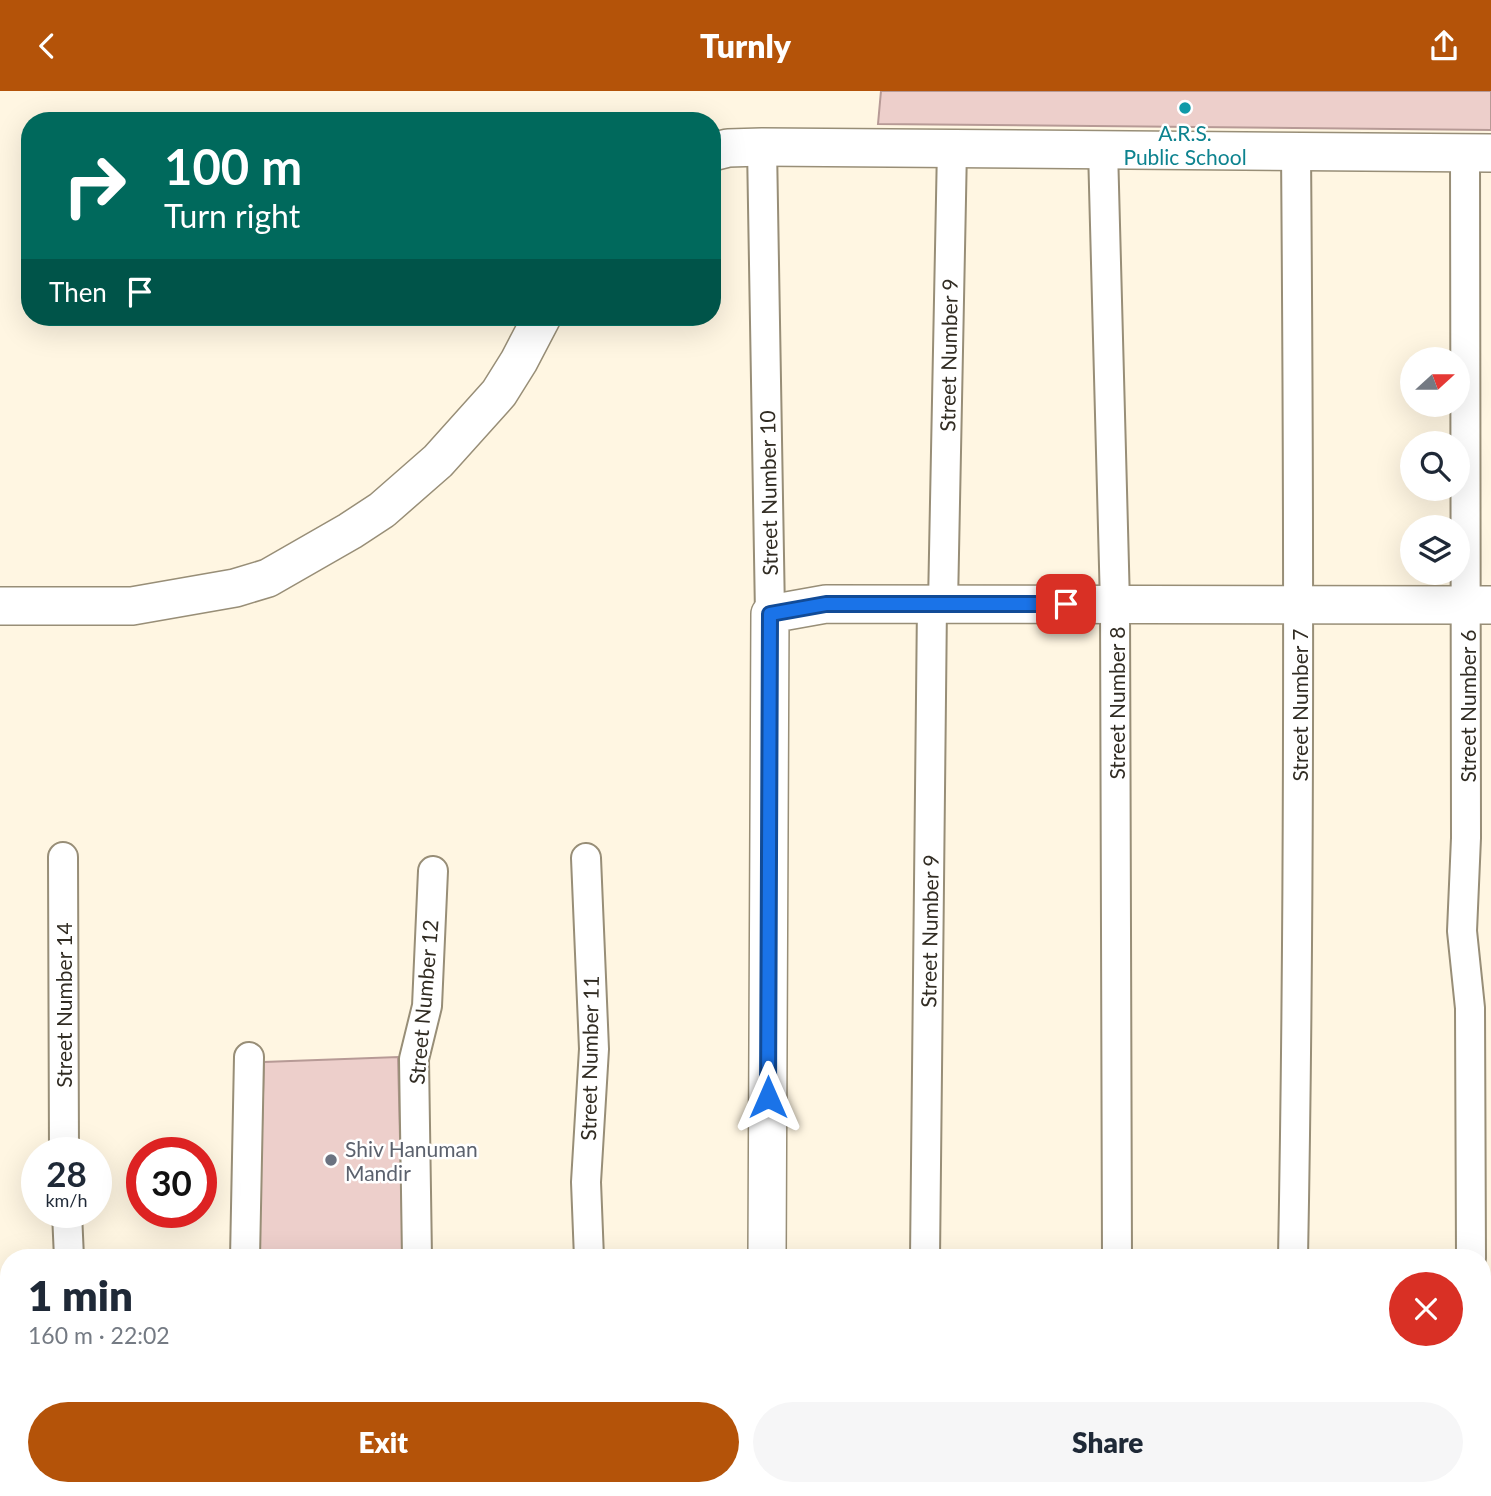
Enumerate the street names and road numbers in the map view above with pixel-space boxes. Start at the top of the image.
street label: Street Number 9 [934,278,962,432]
street label: Street Number 10 [754,410,782,576]
street label: Street Number 8 [1104,626,1129,780]
street label: Street Number 7 [1287,628,1312,782]
street label: Street Number 6 [1455,629,1480,783]
street label: Street Number 9 [915,854,943,1008]
street label: Street Number 12 [403,919,443,1085]
street label: Street Number 14 [51,922,76,1088]
street label: Street Number 11 [575,975,603,1141]

